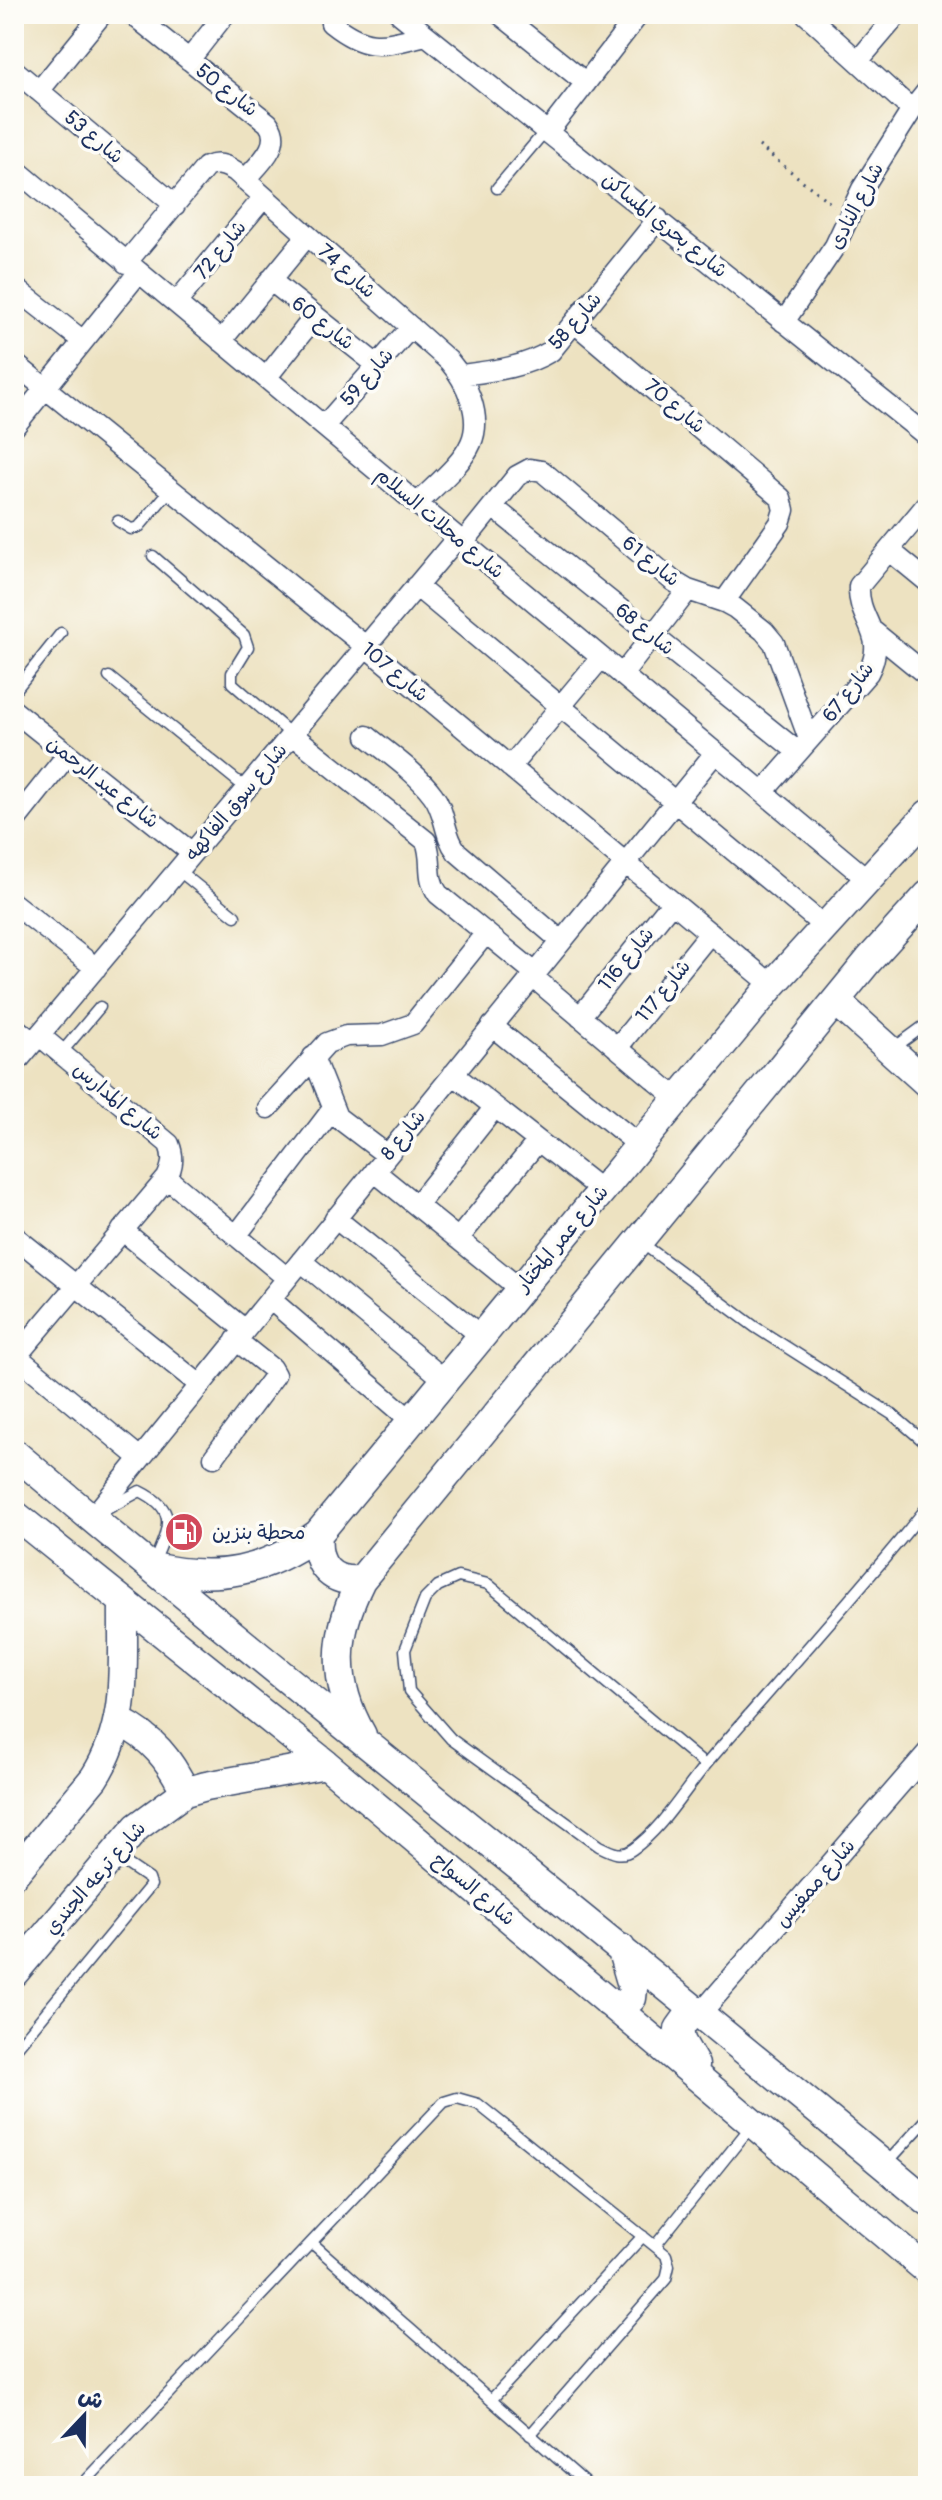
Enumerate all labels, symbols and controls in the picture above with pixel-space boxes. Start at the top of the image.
street label: شارع 50 [190,58,263,123]
street label: شارع 53 [59,105,129,170]
street label: شارع النادى [823,158,890,254]
street label: شارع بحري المساكن [596,167,733,285]
street label: شارع 72 [188,215,252,285]
street label: شارع 74 [312,238,381,304]
street label: شارع 58 [543,287,608,356]
street label: شارع 60 [286,291,359,356]
street label: شارع 59 [335,343,400,412]
street label: شارع 70 [639,373,711,439]
street label: شارع محلات السلام [369,462,509,586]
street label: شارع 61 [616,530,685,593]
street label: شارع 68 [610,597,680,661]
street label: شارع 107 [356,637,434,708]
street label: شارع 67 [817,657,880,728]
street label: شارع عبد الرحمن [41,730,164,834]
street label: شارع سوق الفاكهه [179,738,293,867]
street label: شارع 116 [593,922,660,997]
street label: شارع 117 [630,954,697,1028]
street label: شارع المدارس [68,1056,168,1146]
street label: شارع 8 [375,1105,432,1166]
street label: شارع عمر المختار [509,1180,615,1299]
fuel station icon: محطة بنزين [163,1511,205,1553]
place label: محطة بنزين [212,1520,305,1545]
street label: شارع ترعه الجندي [39,1816,153,1941]
street label: شارع ممفيس [770,1834,861,1933]
street label: شارع السواح [427,1847,521,1932]
north arrow [44,2376,124,2456]
text: ش [75,2381,108,2416]

